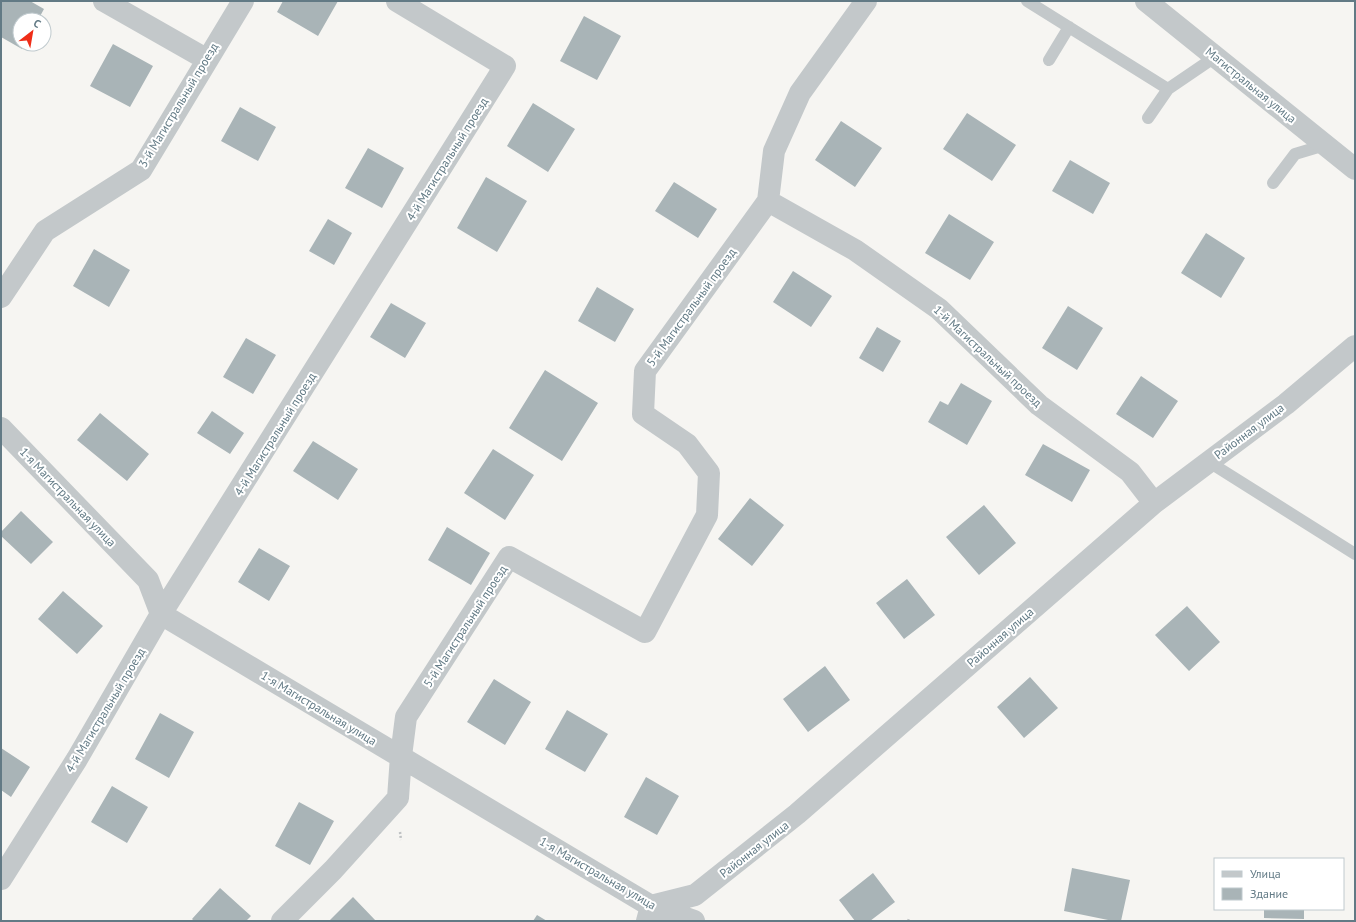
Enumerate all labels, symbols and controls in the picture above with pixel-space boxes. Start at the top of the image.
north arrow [12,12,52,52]
text: С [31,16,43,31]
street label: 3-й Магистральный проезд [135,40,221,170]
street label: Магистральная улица [1203,44,1299,126]
street label: 4-й Магистральный проезд [403,94,491,223]
street label: 5-й Магистральный проезд [643,245,739,369]
street label: 1-й Магистральный проезд [931,302,1046,410]
street label: 4-й Магистральный проезд [231,369,319,498]
street label: Районная улица [1211,400,1287,462]
street label: 1-я Магистральная улица [17,444,119,550]
street label: 5-й Магистральный проезд [420,562,510,690]
street label: Районная улица [964,604,1037,670]
street label: 4-й Магистральный проезд [62,645,148,775]
street label: 1-я Магистральная улица [259,668,380,748]
street label: Районная улица [716,817,792,881]
street label: 1-я Магистральная улица [537,833,659,913]
legend [1214,858,1344,910]
text: Улица [1250,866,1281,881]
text: Здание [1250,886,1288,901]

